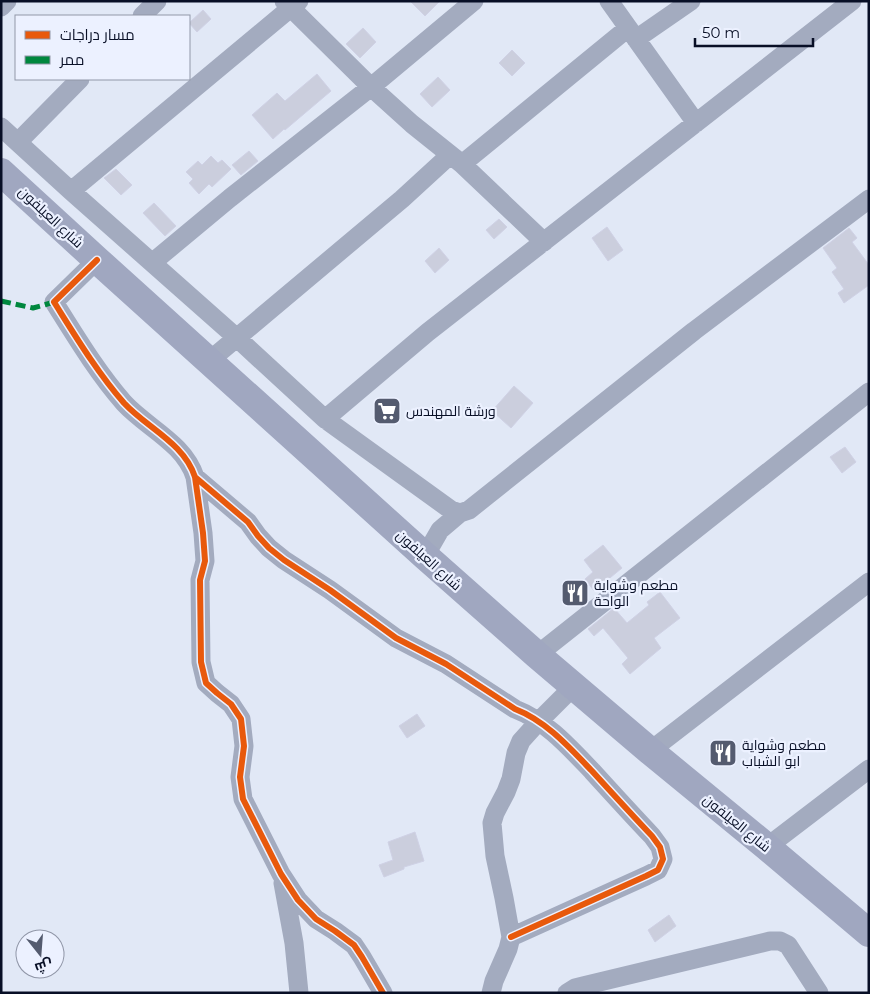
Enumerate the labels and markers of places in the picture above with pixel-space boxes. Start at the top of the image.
supermarket icon: ورشة المهندس [372,396,402,426]
place label: ورشة المهندس [406,402,496,420]
place label: مطعم وشواية الواحة [594,576,678,610]
restaurant icon: مطعم وشواية الواحة [560,578,590,608]
place label: مطعم وشواية ابو الشباب [742,736,826,770]
restaurant icon: مطعم وشواية ابو الشباب [708,738,738,768]

